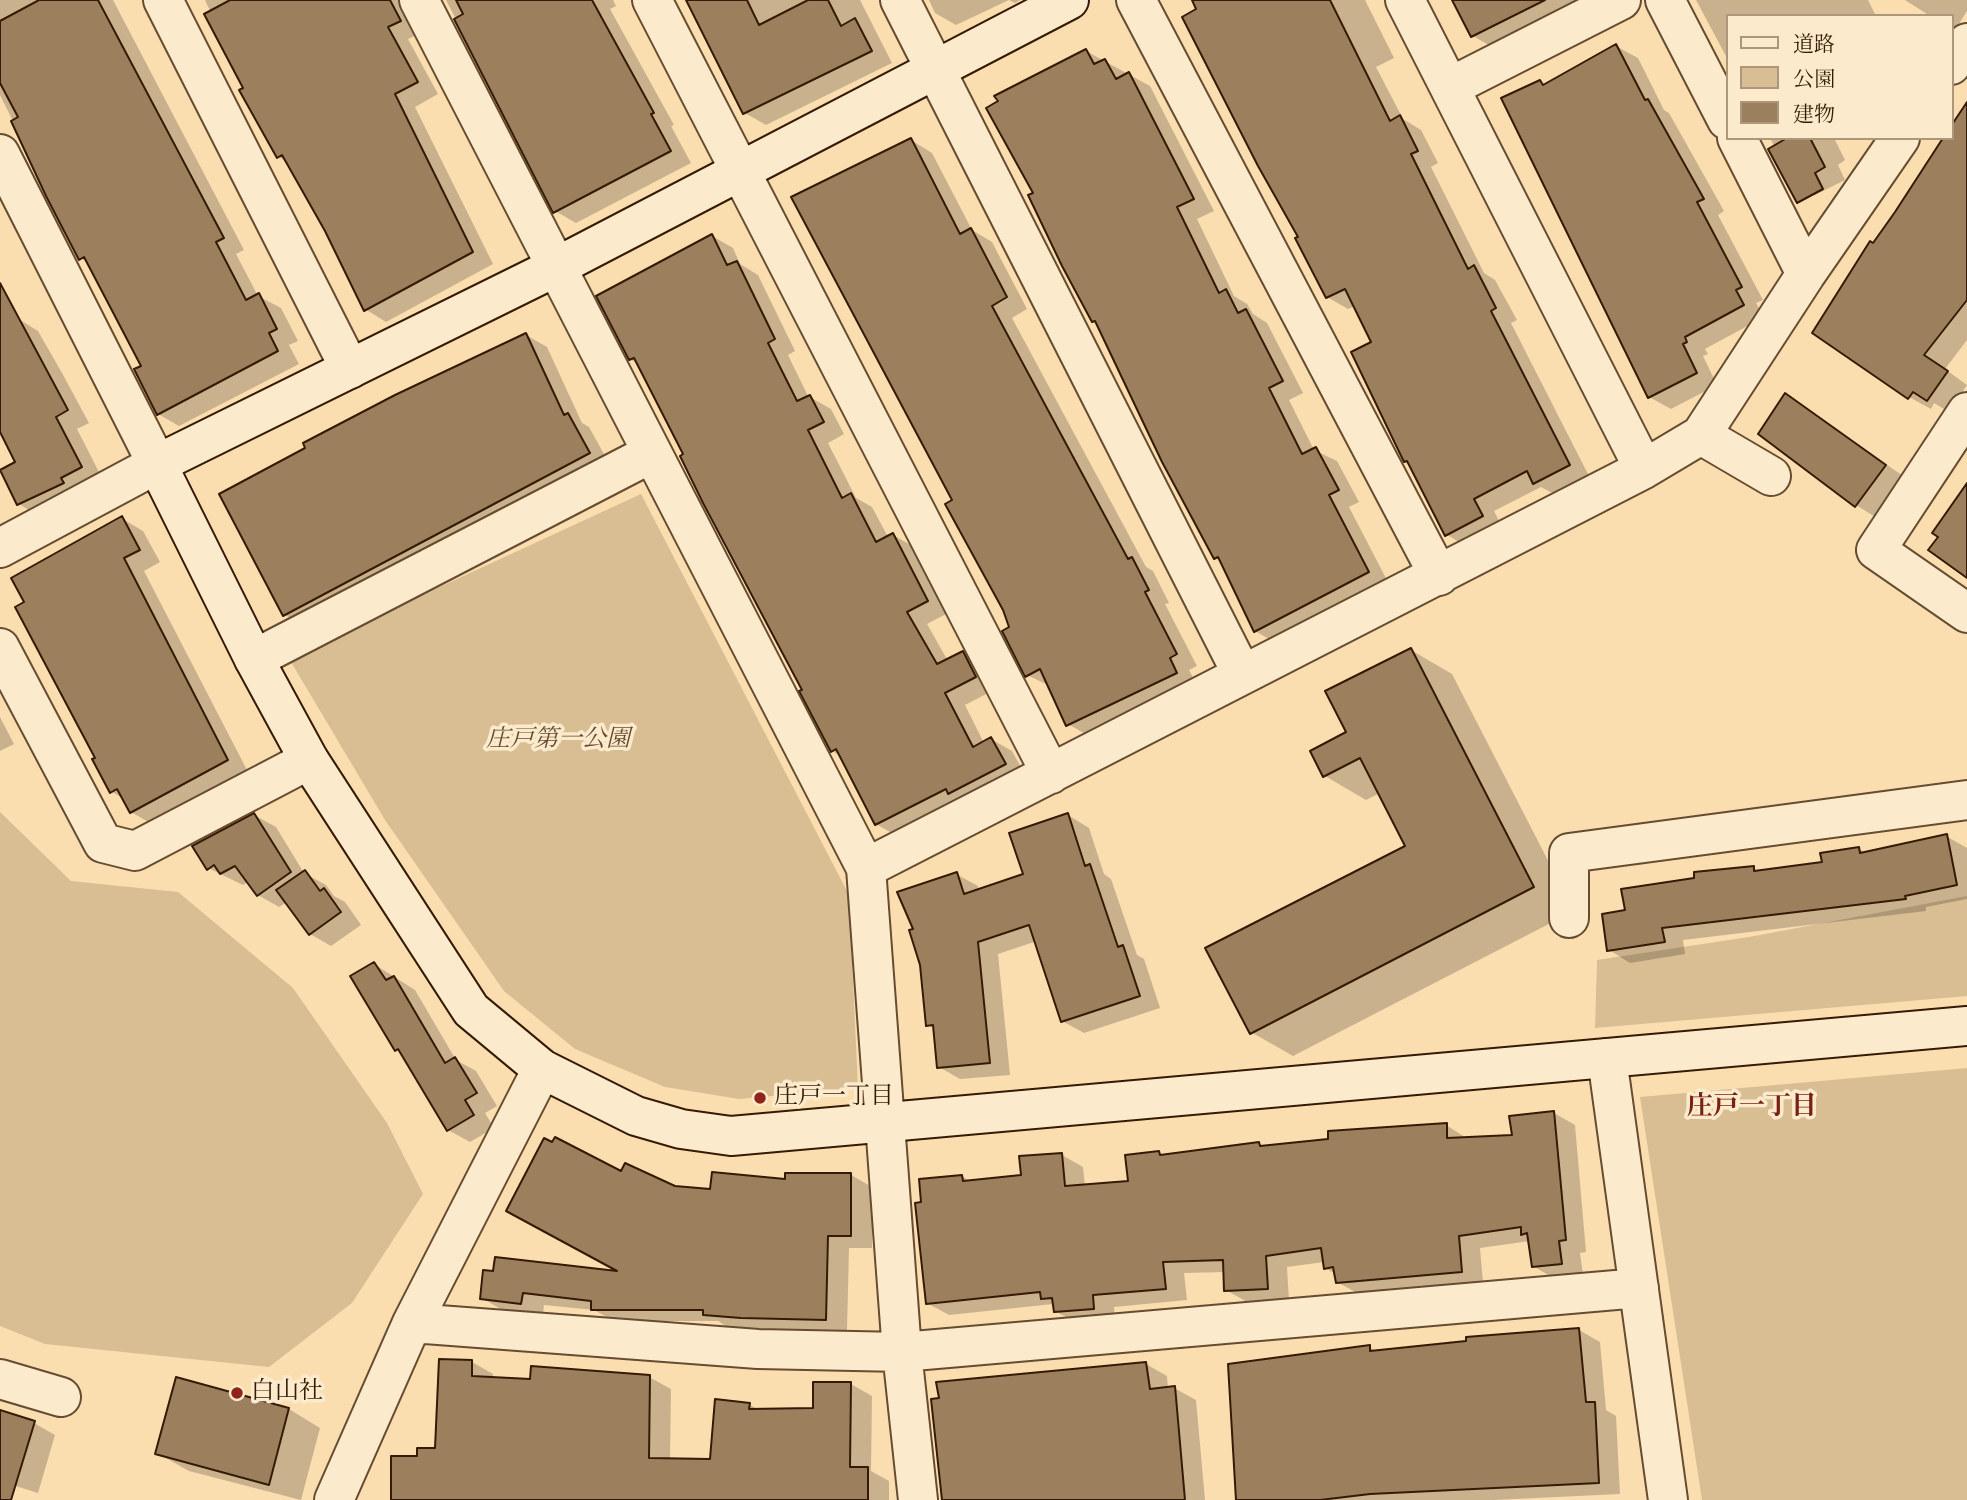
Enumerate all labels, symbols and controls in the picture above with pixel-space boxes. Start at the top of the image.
legend [1726,14,1953,140]
text: 道路 [1793,32,1835,58]
text: 公園 [1793,67,1835,93]
text: 建物 [1793,102,1835,128]
park label: 庄戸第一公園 [486,727,630,755]
place label: 庄戸一丁目 [774,1084,894,1112]
marker: 庄戸一丁目 [752,1090,768,1106]
district label: 庄戸一丁目 [1687,1093,1817,1125]
place label: 白山社 [251,1379,323,1407]
marker: 白山社 [229,1385,245,1401]

